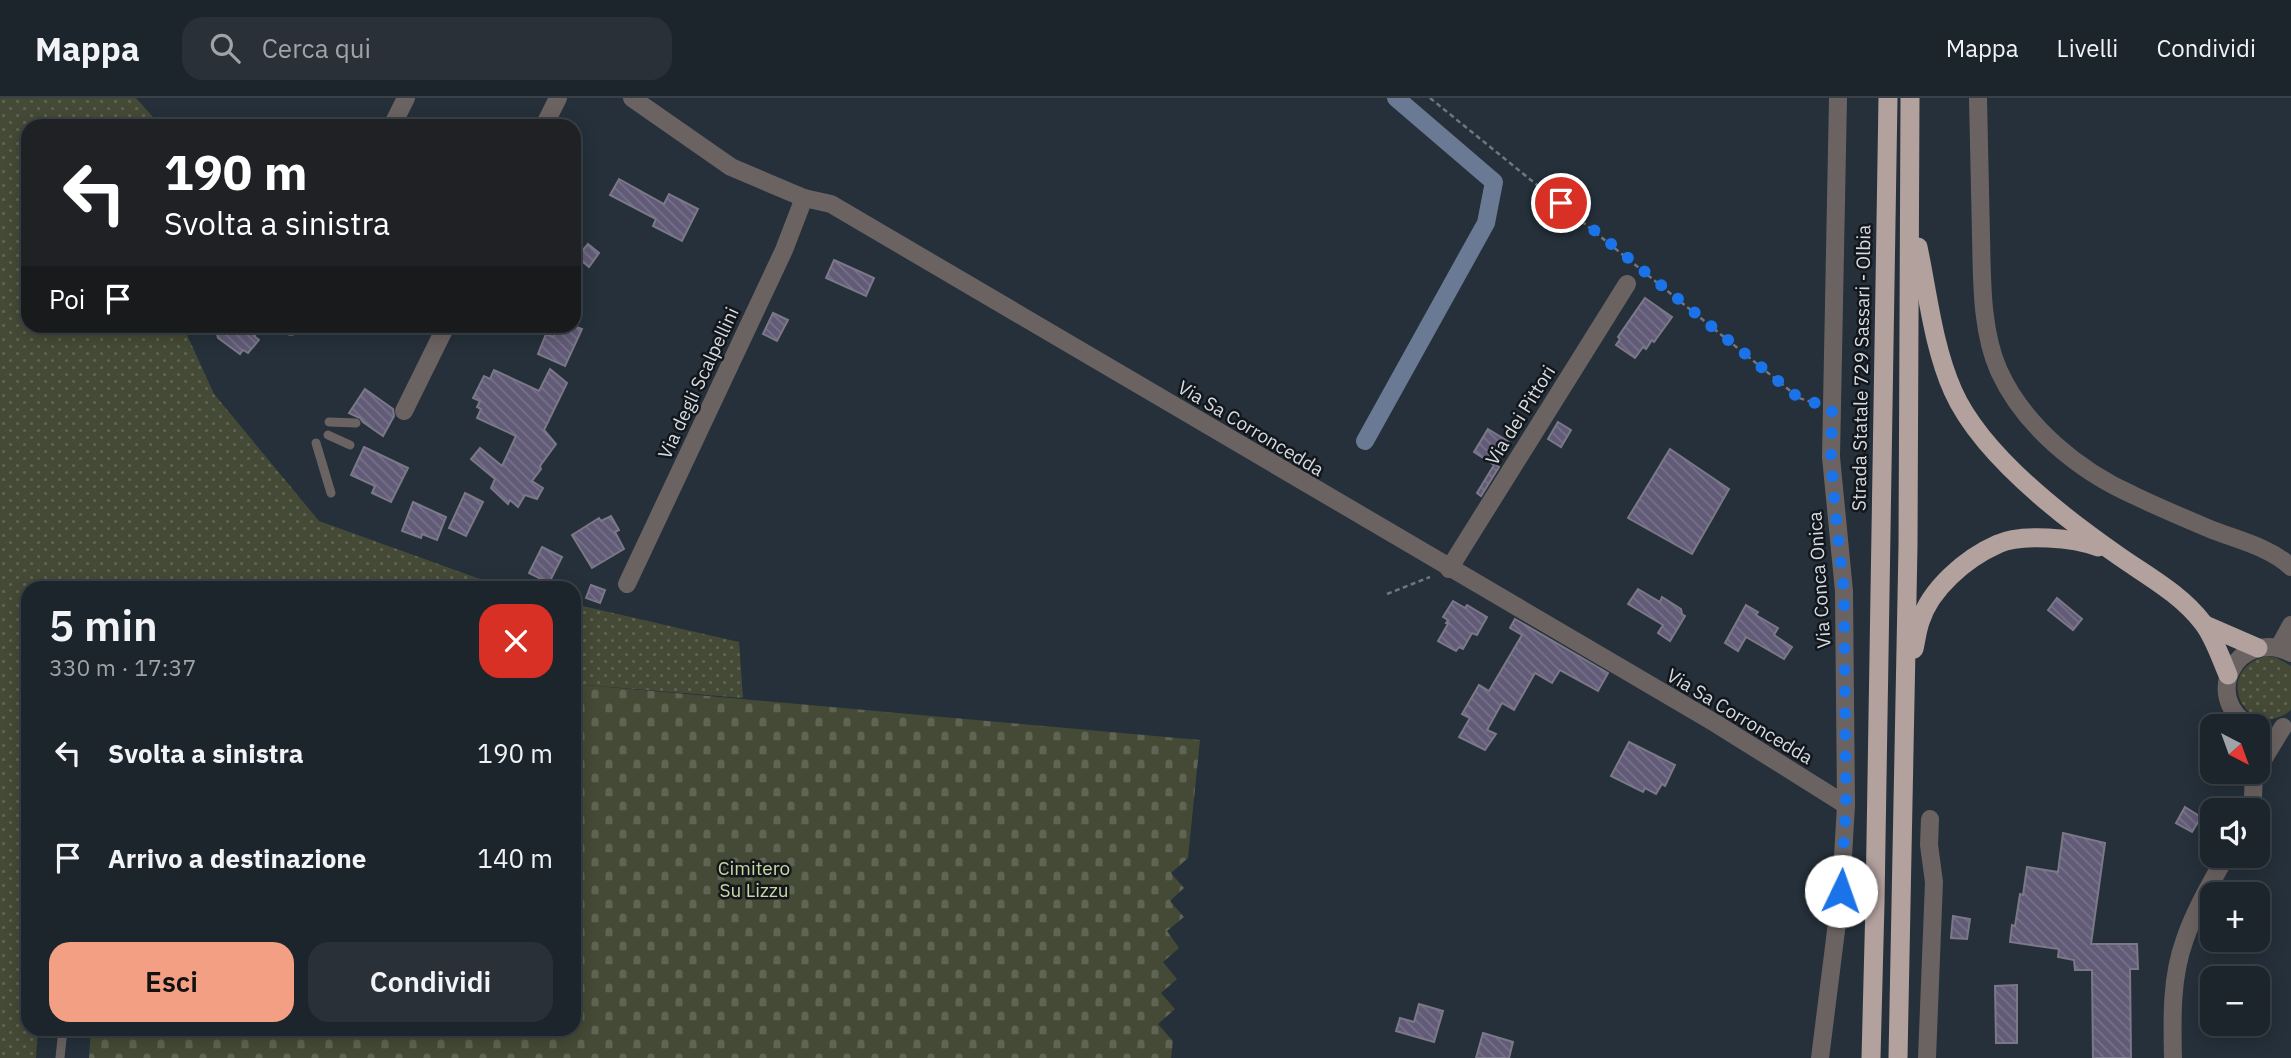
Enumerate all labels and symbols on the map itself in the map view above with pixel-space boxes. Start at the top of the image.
pin [1531,173,1591,233]
street label: Strada Statale 729 Sassari - Olbia [1847,225,1875,511]
street label: Via degli Scalpellini [652,303,744,463]
street label: Via dei Pittori [1480,361,1560,469]
street label: Via Sa Corroncedda [1174,375,1328,481]
street label: Via Conca Onica [1802,511,1836,649]
street label: Via Sa Corroncedda [1663,663,1817,769]
north arrow [2200,714,2270,784]
position arrow [1804,854,1878,928]
park label: Cimitero Su Lizzu [718,856,790,902]

